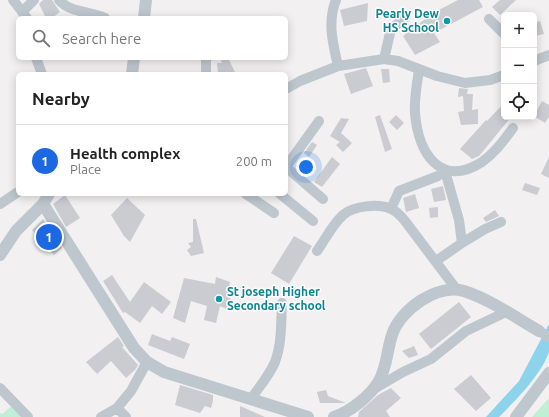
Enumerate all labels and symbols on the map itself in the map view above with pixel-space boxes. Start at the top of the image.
place label: Pearly Dew HS School [375,7,440,34]
marker: Pearly Dew HS School [442,16,452,26]
your location [296,157,316,177]
pin: 1 [36,222,62,252]
place label: St joseph Higher Secondary school [227,285,326,312]
marker: St joseph Higher Secondary school [214,294,224,304]

